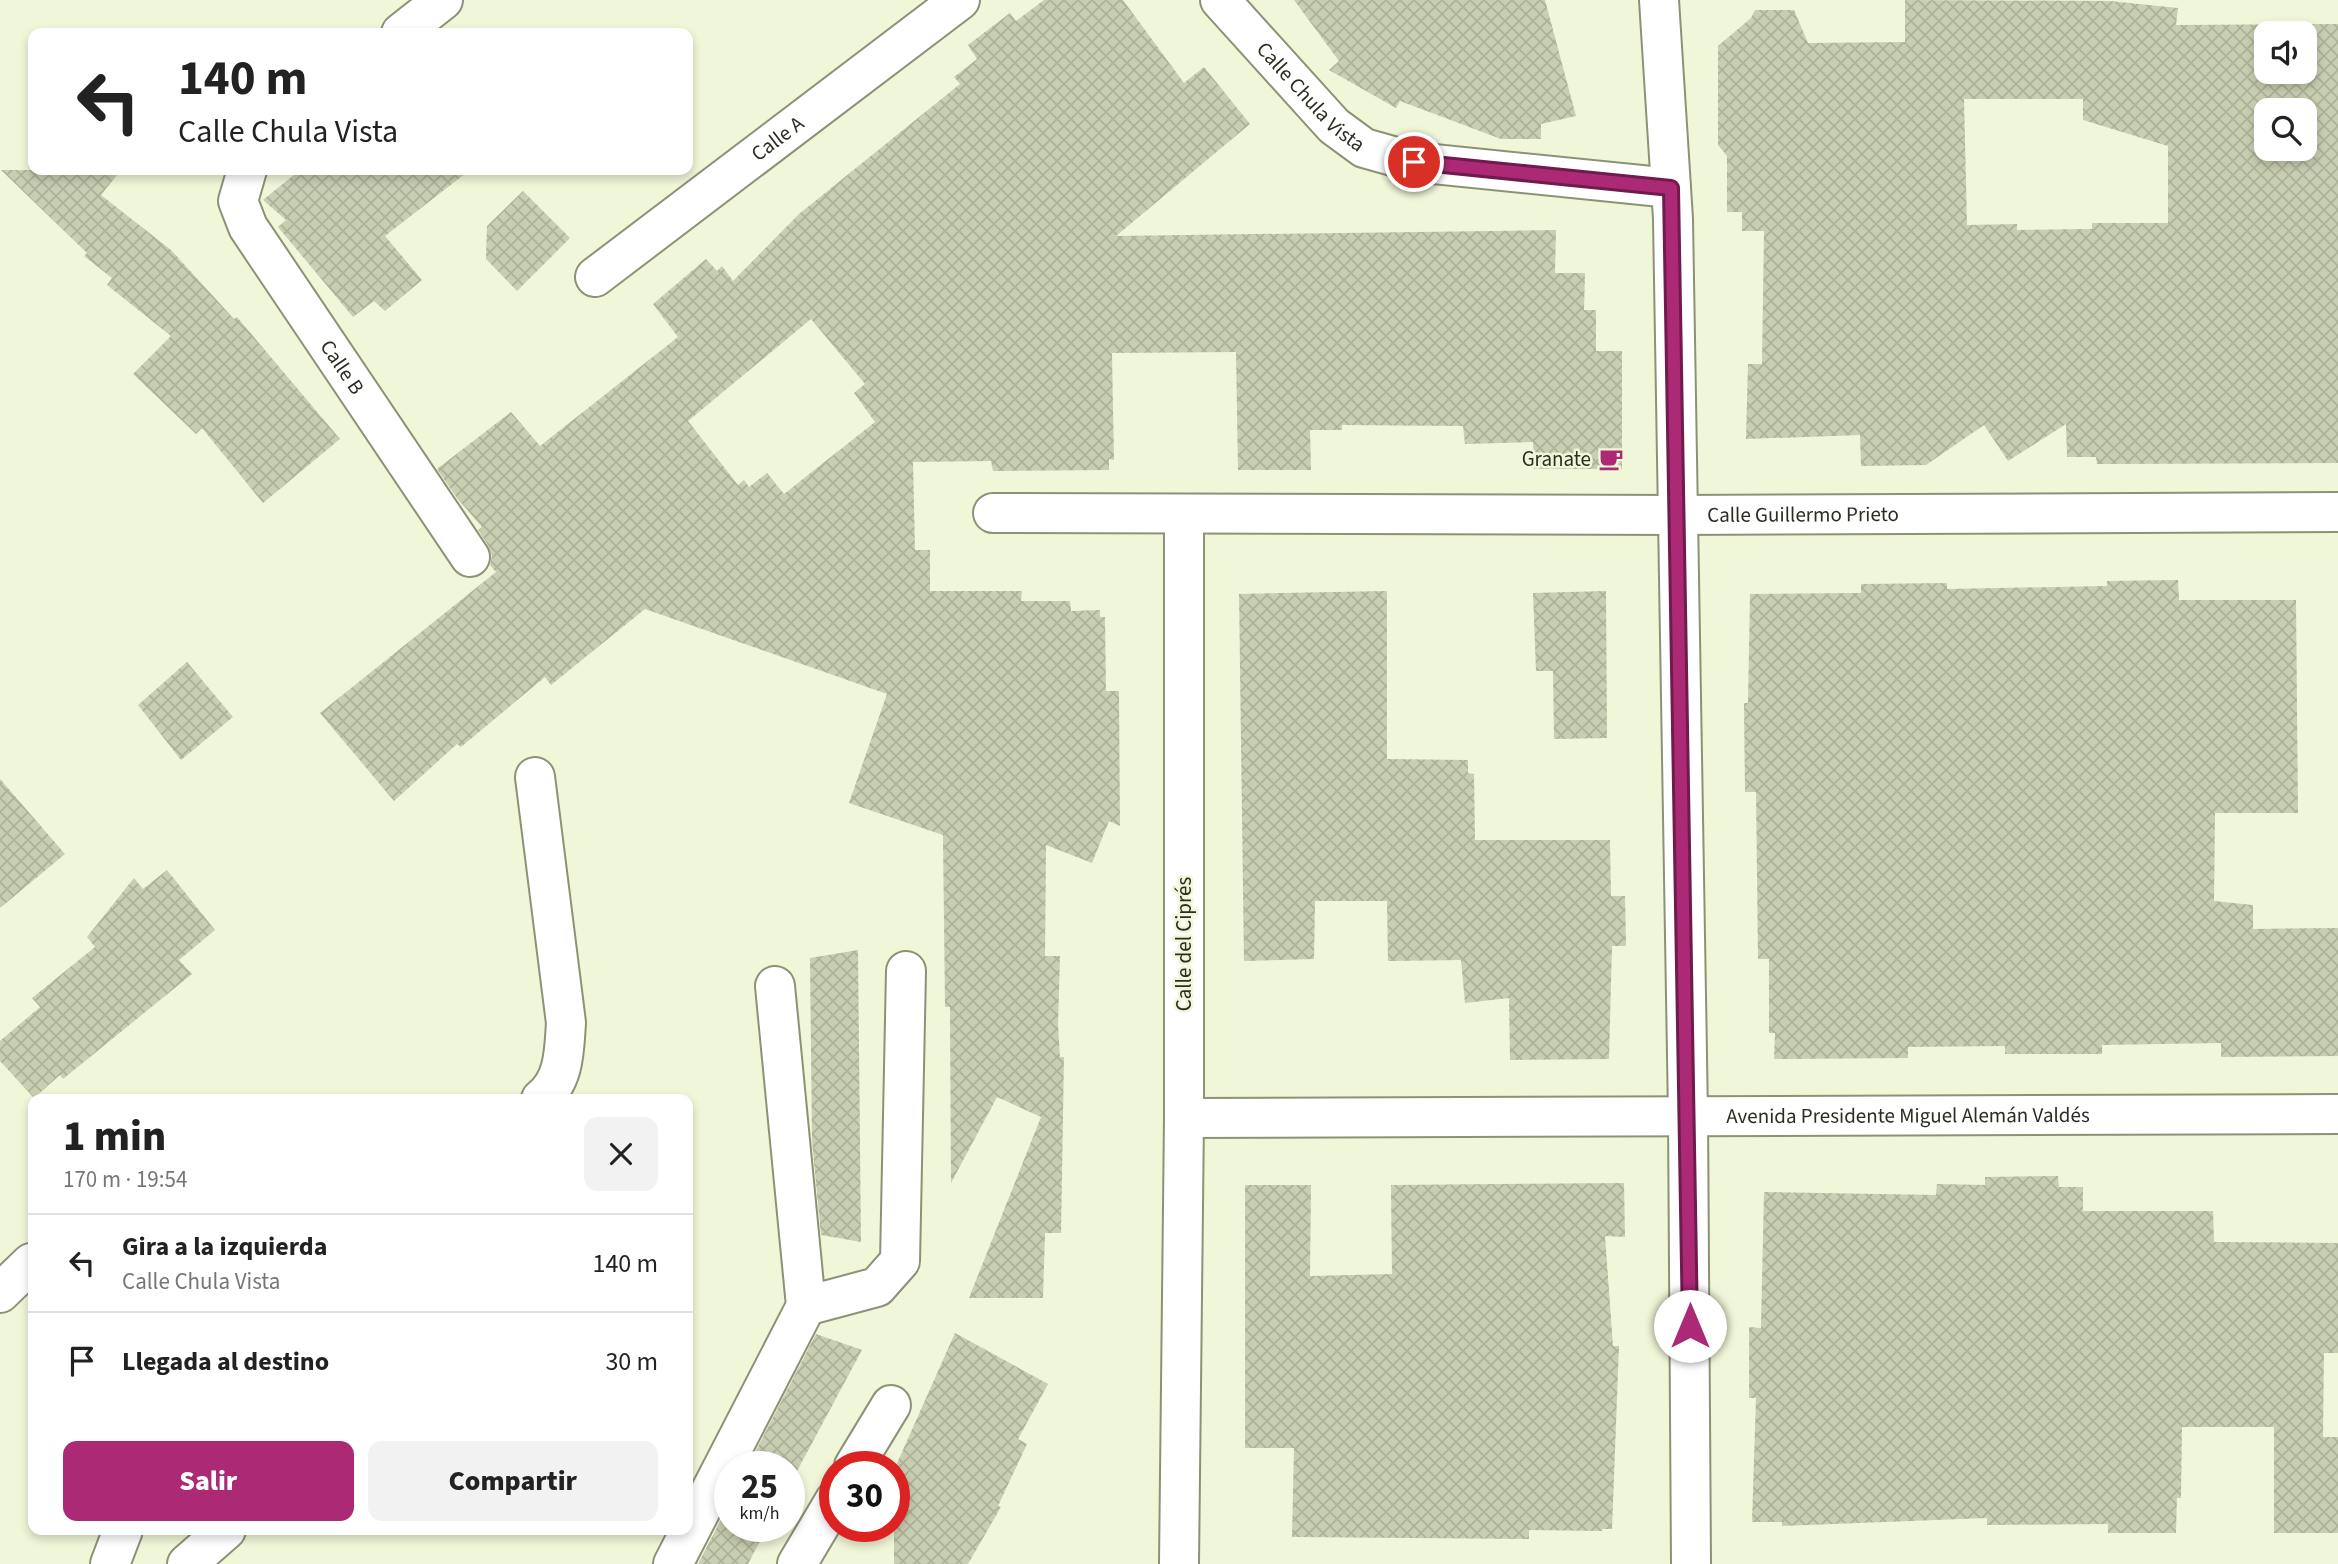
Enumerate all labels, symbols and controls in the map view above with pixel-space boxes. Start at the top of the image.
map controls [2254,21,2317,161]
button: sound [2254,21,2317,84]
street label: Calle Chula Vista [1250,35,1371,159]
text: 140 m [178,44,307,114]
icon: left [63,56,154,147]
button: search [2254,98,2317,161]
street label: Calle A [745,108,811,168]
text: Calle Chula Vista [178,109,398,155]
pin [1384,132,1444,192]
icon: arrive [1395,143,1433,181]
street label: Calle B [313,334,372,400]
place label: Granate [1522,444,1591,474]
cafe icon: Granate [1597,445,1625,473]
street label: Calle Guillermo Prieto [1707,499,1899,530]
street label: Calle del Ciprés [1169,876,1199,1011]
street label: Avenida Presidente Miguel Alemán Valdés [1726,1100,2090,1131]
text: 1 min [63,1107,166,1167]
button: close [584,1117,658,1191]
text: 170 m · 19:54 [63,1163,187,1196]
text: Gira a la izquierda [122,1228,327,1265]
icon: left [63,1244,101,1282]
text: 140 m [592,1245,658,1282]
text: Calle Chula Vista [122,1265,280,1298]
position arrow [1653,1289,1727,1363]
icon: arrive [63,1342,101,1380]
text: Llegada al destino [122,1343,329,1380]
text: 30 m [605,1343,658,1380]
button: Salir [63,1441,354,1521]
button: Compartir [368,1441,658,1521]
speed limit sign: 30 [819,1451,910,1542]
text: 25 [741,1462,778,1512]
text: km/h [740,1501,779,1526]

